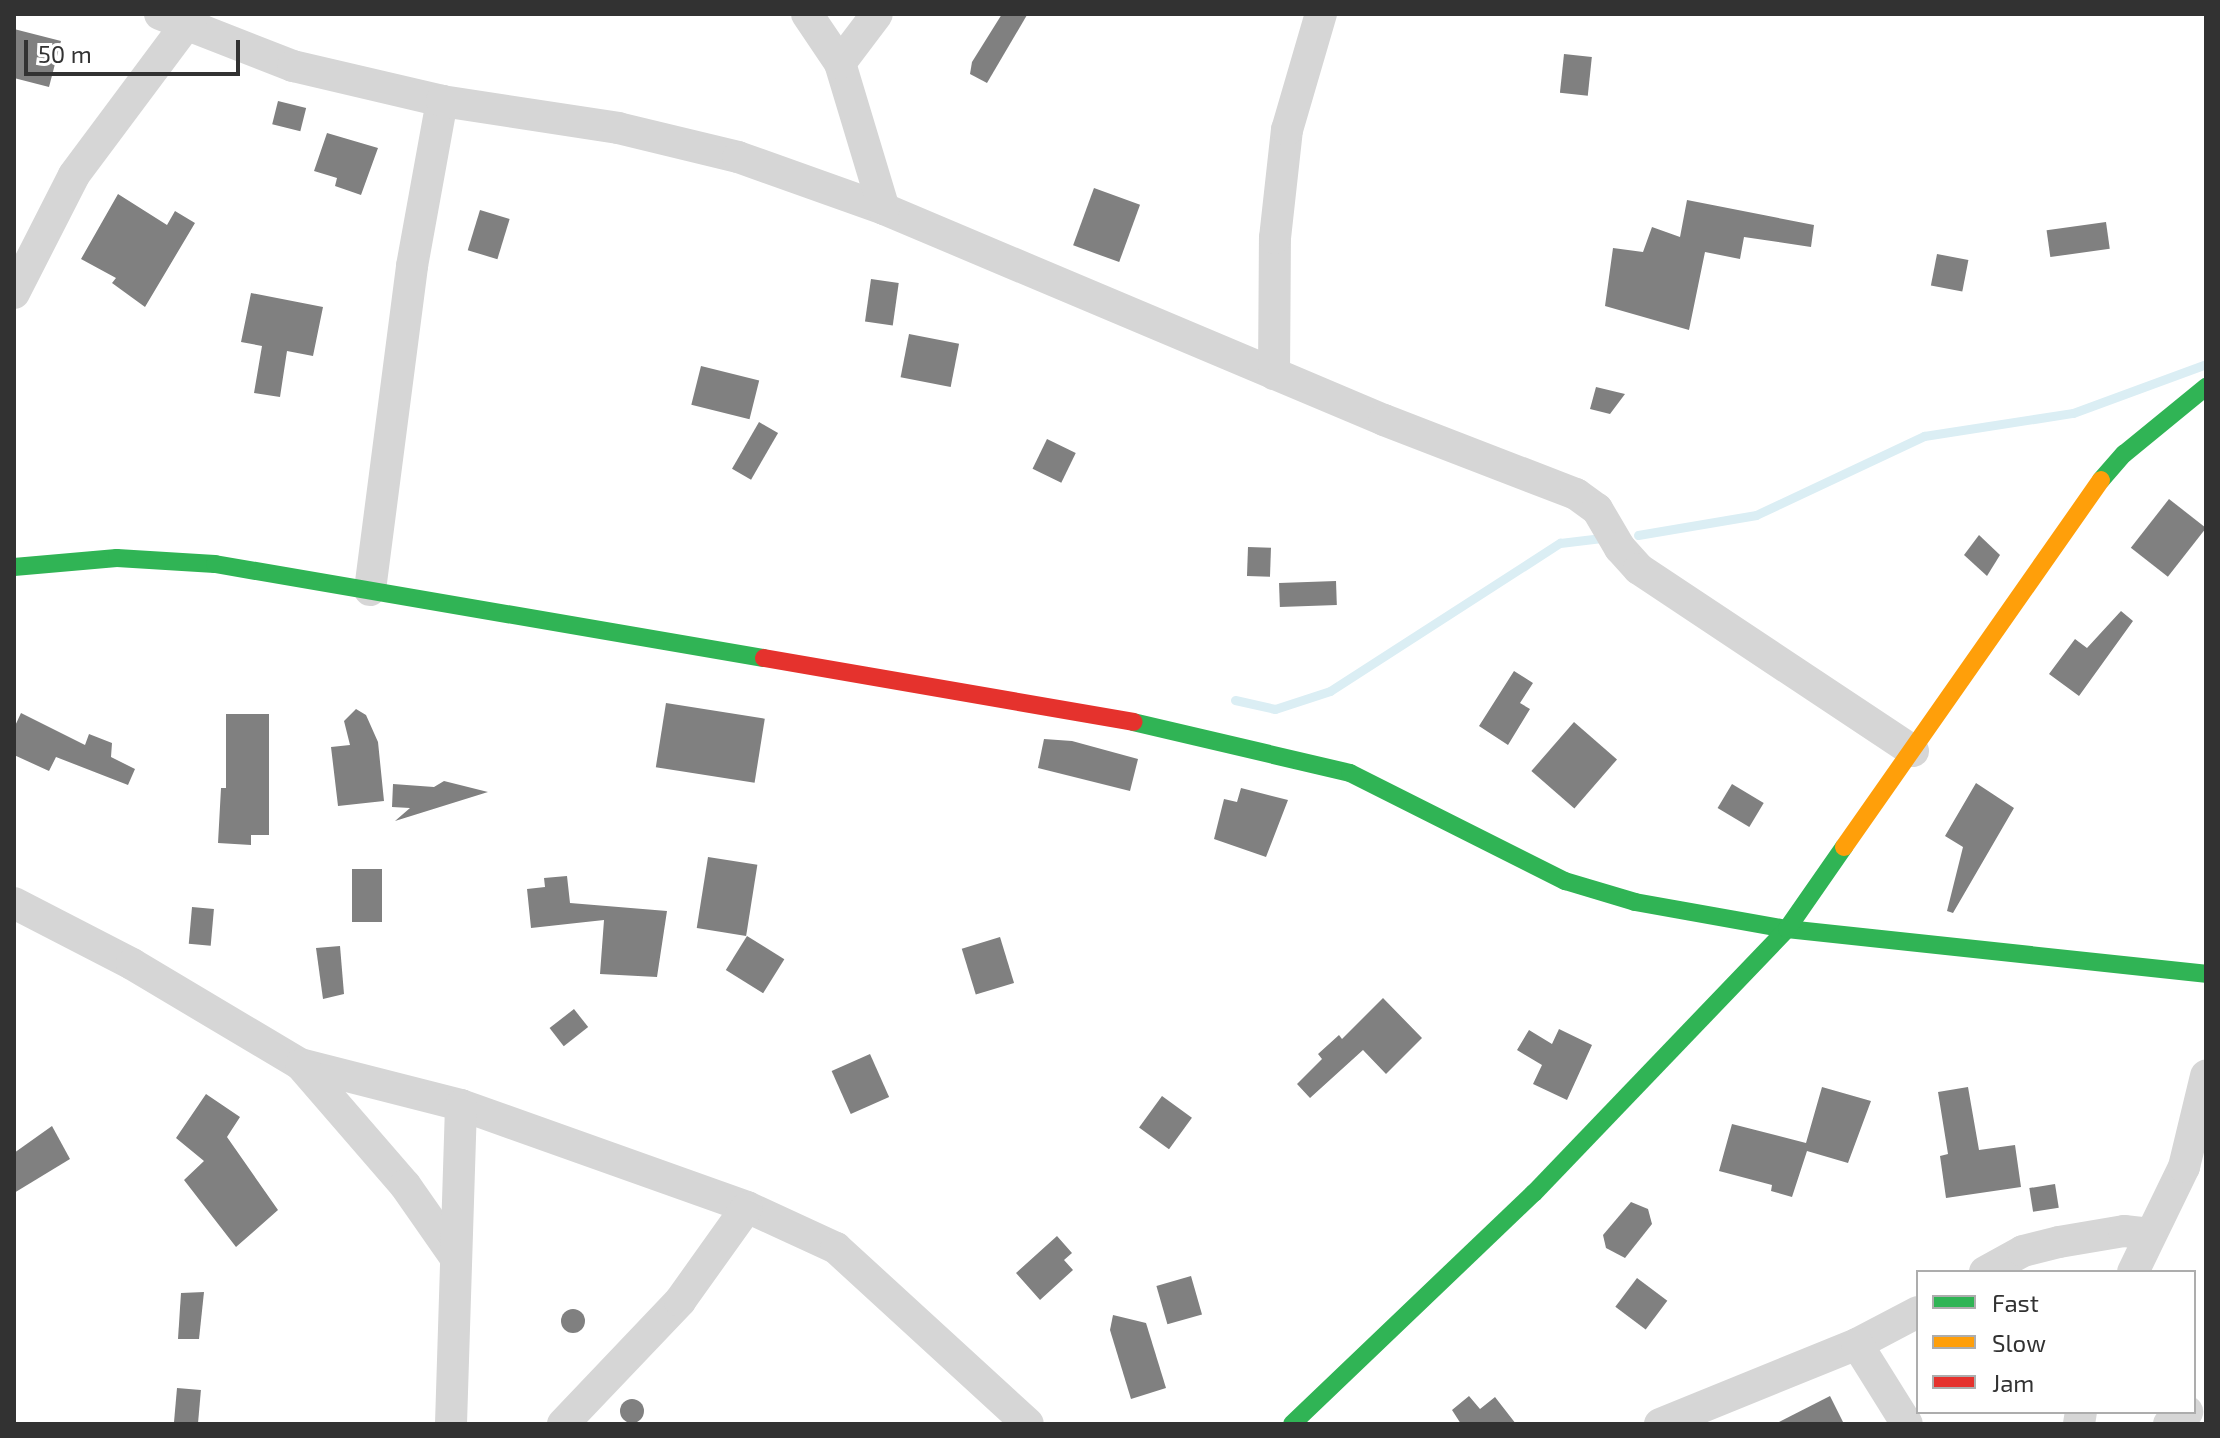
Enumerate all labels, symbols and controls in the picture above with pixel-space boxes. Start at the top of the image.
scale bar [28,24,244,74]
text: 50 m [38,39,92,68]
legend [1916,1270,2196,1414]
text: Fast [1992,1288,2039,1317]
text: Slow [1992,1328,2046,1357]
text: Jam [1992,1368,2034,1397]

